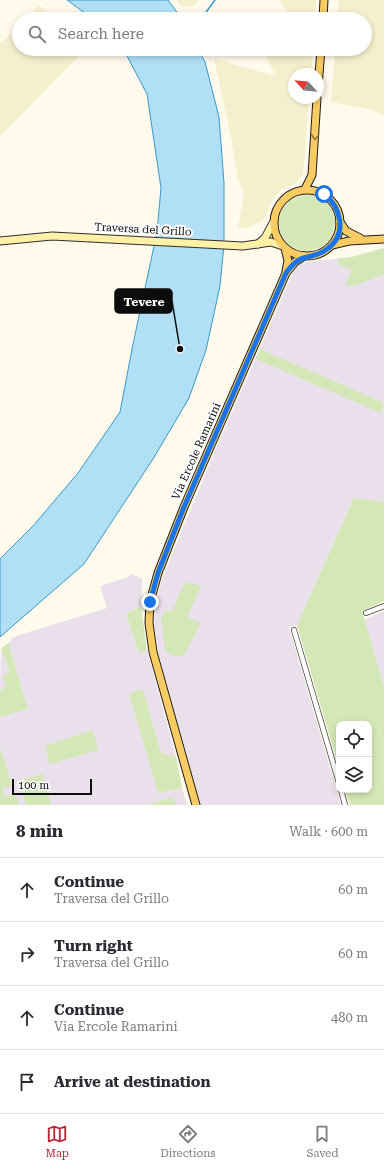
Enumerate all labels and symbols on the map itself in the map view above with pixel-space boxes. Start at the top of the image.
north arrow [288,68,324,104]
one-way arrow [310,134,319,140]
route start [315,185,333,203]
street label: Traversa del Grillo [94,220,192,239]
callout: Tevere [115,289,172,313]
text: Tevere [124,295,164,309]
street label: Via Ercole Ramarini [169,400,224,502]
route end [141,593,159,611]
scale bar [12,777,92,796]

